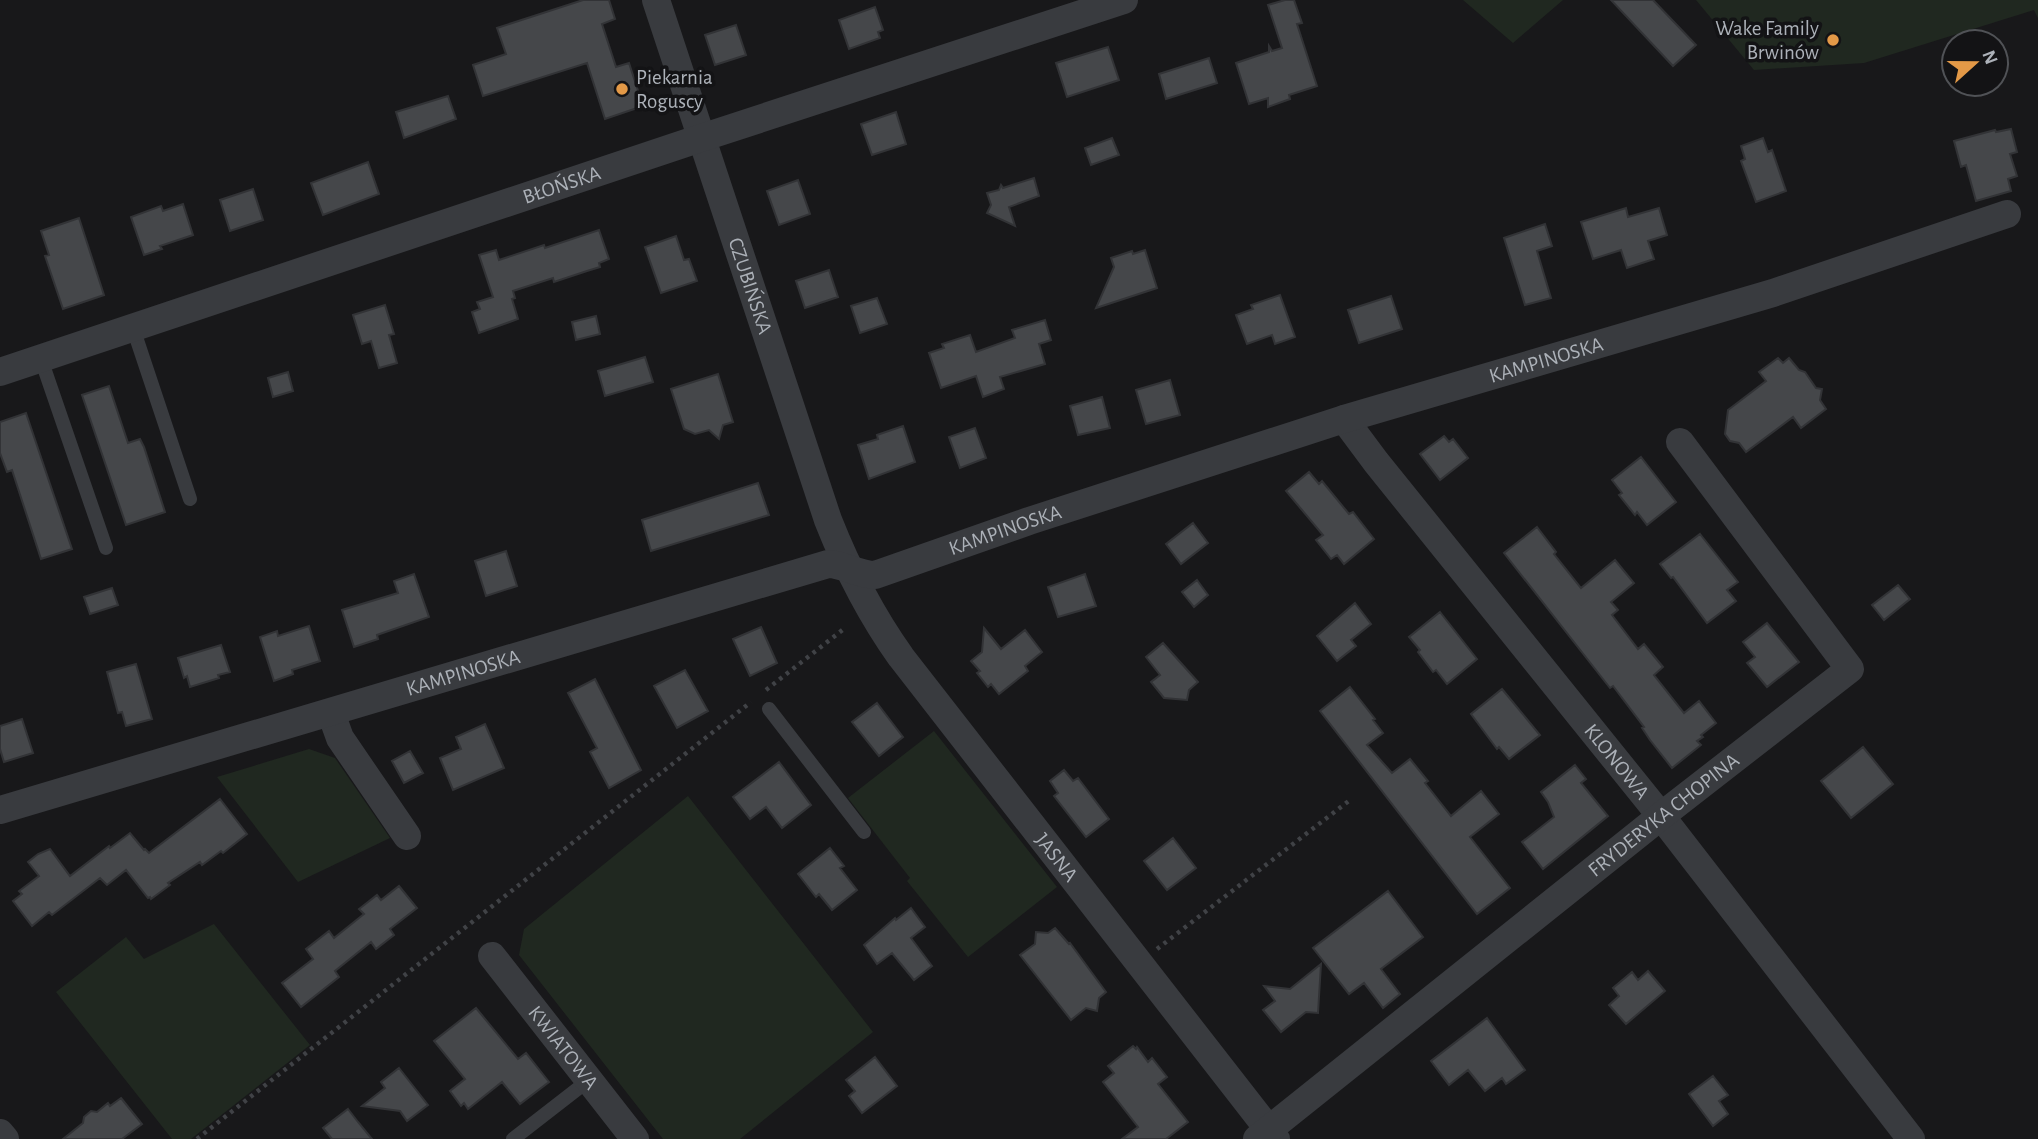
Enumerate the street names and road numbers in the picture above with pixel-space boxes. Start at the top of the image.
street label: BŁOŃSKA [520,162,603,208]
street label: CZUBIŃSKA [724,235,776,337]
street label: KAMPINOSKA [1487,334,1605,387]
street label: KAMPINOSKA [946,501,1064,559]
street label: KAMPINOSKA [404,646,523,700]
street label: KLONOWA [1580,720,1653,803]
street label: FRYDERYKA CHOPINA [1584,749,1743,881]
street label: JASNA [1031,829,1082,886]
street label: KWIATOWA [524,1002,602,1093]

